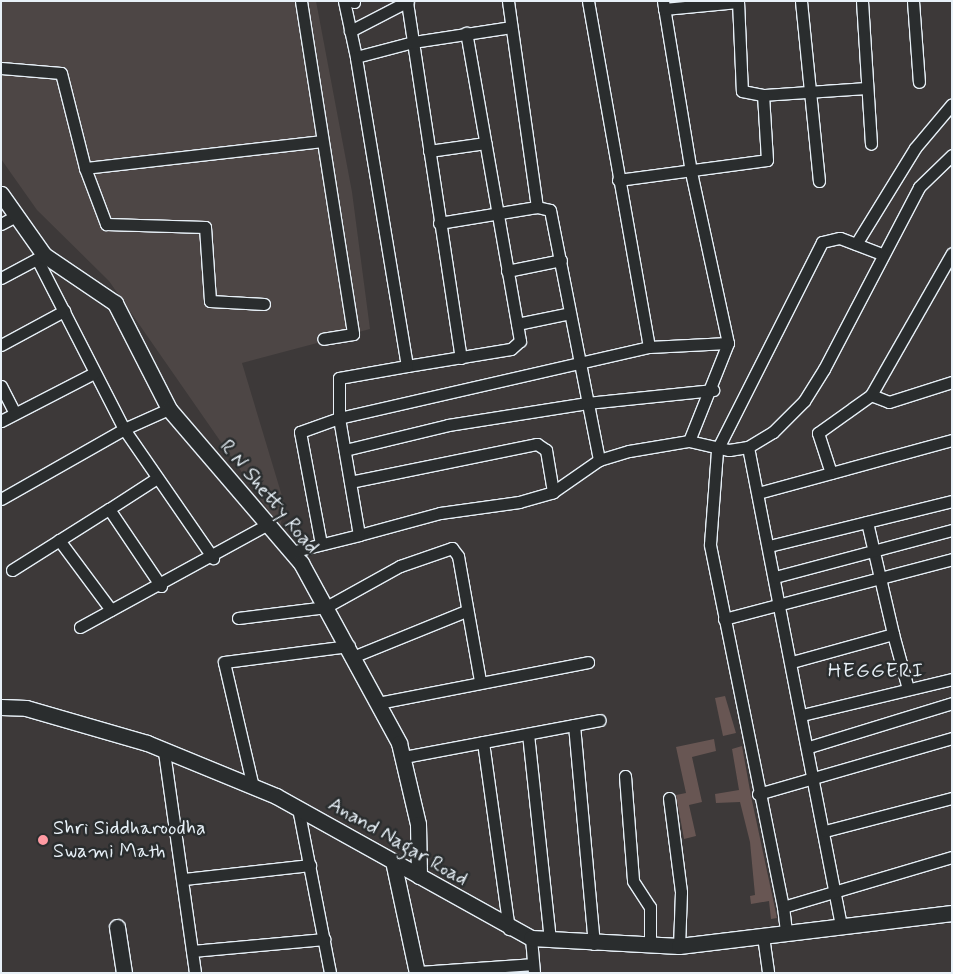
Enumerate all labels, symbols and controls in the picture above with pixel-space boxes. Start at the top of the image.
street label: R N Shetty Road [214,435,324,559]
district label: HEGGERI [828,658,924,684]
street label: Anand Nagar Road [324,792,472,892]
place label: Shri Siddharoodha Swami Math [53,816,203,863]
marker: Shri Siddharoodha Swami Math [37,834,49,846]

